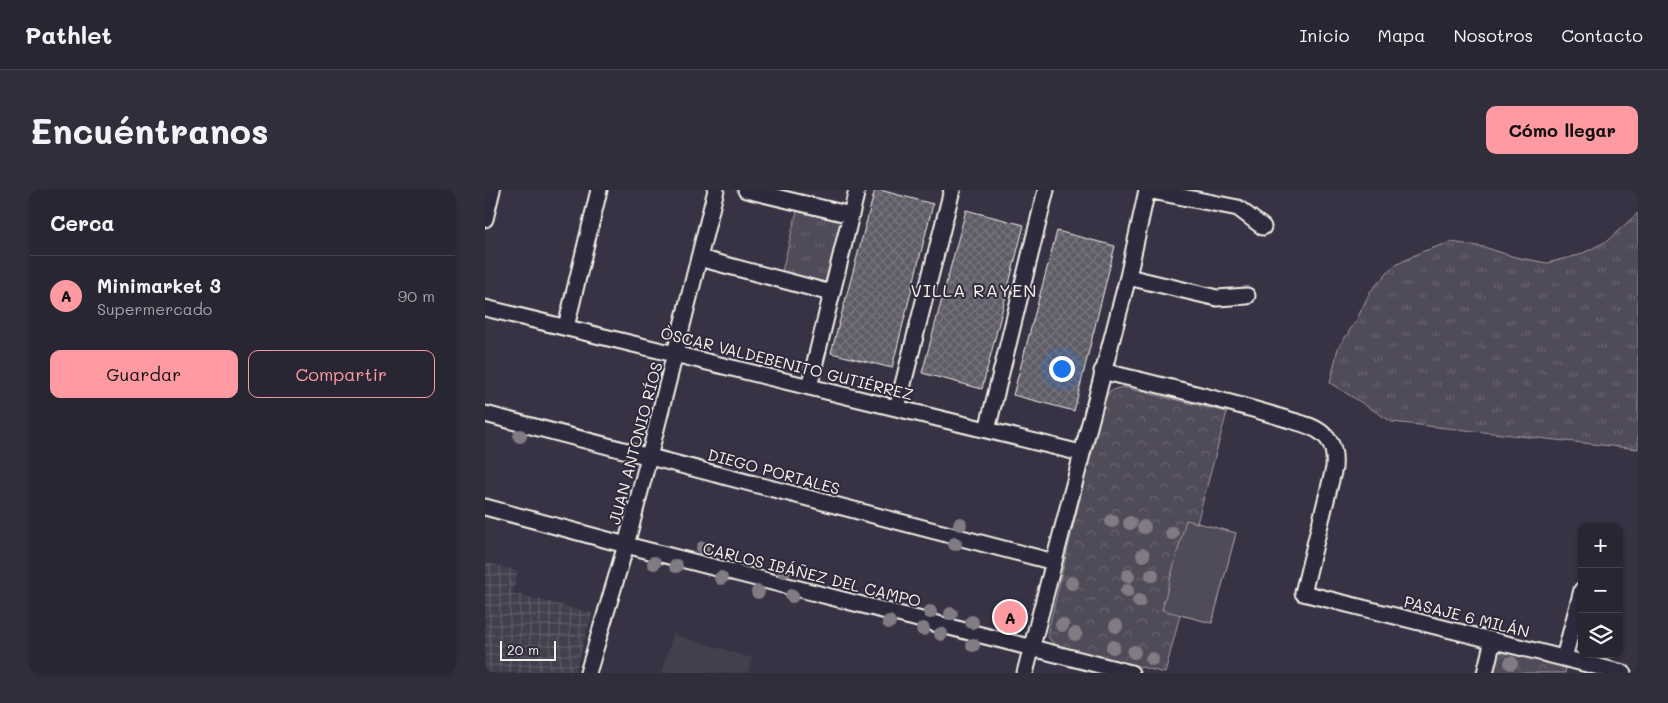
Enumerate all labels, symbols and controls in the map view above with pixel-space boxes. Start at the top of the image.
text: Pathlet [25,19,112,50]
text: Inicio [1299,23,1350,47]
text: Mapa [1378,23,1425,47]
text: Nosotros [1453,23,1533,47]
text: Contacto [1561,23,1643,47]
button: Cómo llegar [1486,106,1638,154]
text: Encuéntranos [30,107,269,153]
text: Cerca [50,209,115,236]
text: Minimarket 3 [97,273,221,298]
district label: VILLA RAYEN [911,278,1038,302]
text: A [60,285,72,306]
text: 90 m [398,285,435,306]
text: Supermercado [97,298,212,319]
street label: ÒSCAR VALDEBENITO GUTIÉRREZ [658,321,916,405]
button: Guardar [50,350,238,398]
button: Compartir [248,350,435,398]
your location [1049,356,1075,382]
street label: JUAN ANTONIO RÍOS [603,359,667,527]
street label: DIEGO PORTALES [706,443,842,499]
map controls [1578,523,1623,658]
button: + [1578,523,1623,568]
street label: CARLOS IBÁÑEZ DEL CAMPO [701,537,923,611]
button: − [1578,568,1623,613]
street label: PASAJE 6 MILÁN [1402,590,1532,642]
pin: A [994,598,1026,636]
button: layers [1578,613,1623,658]
scale bar [500,638,556,661]
text: 20 m [507,640,539,659]

